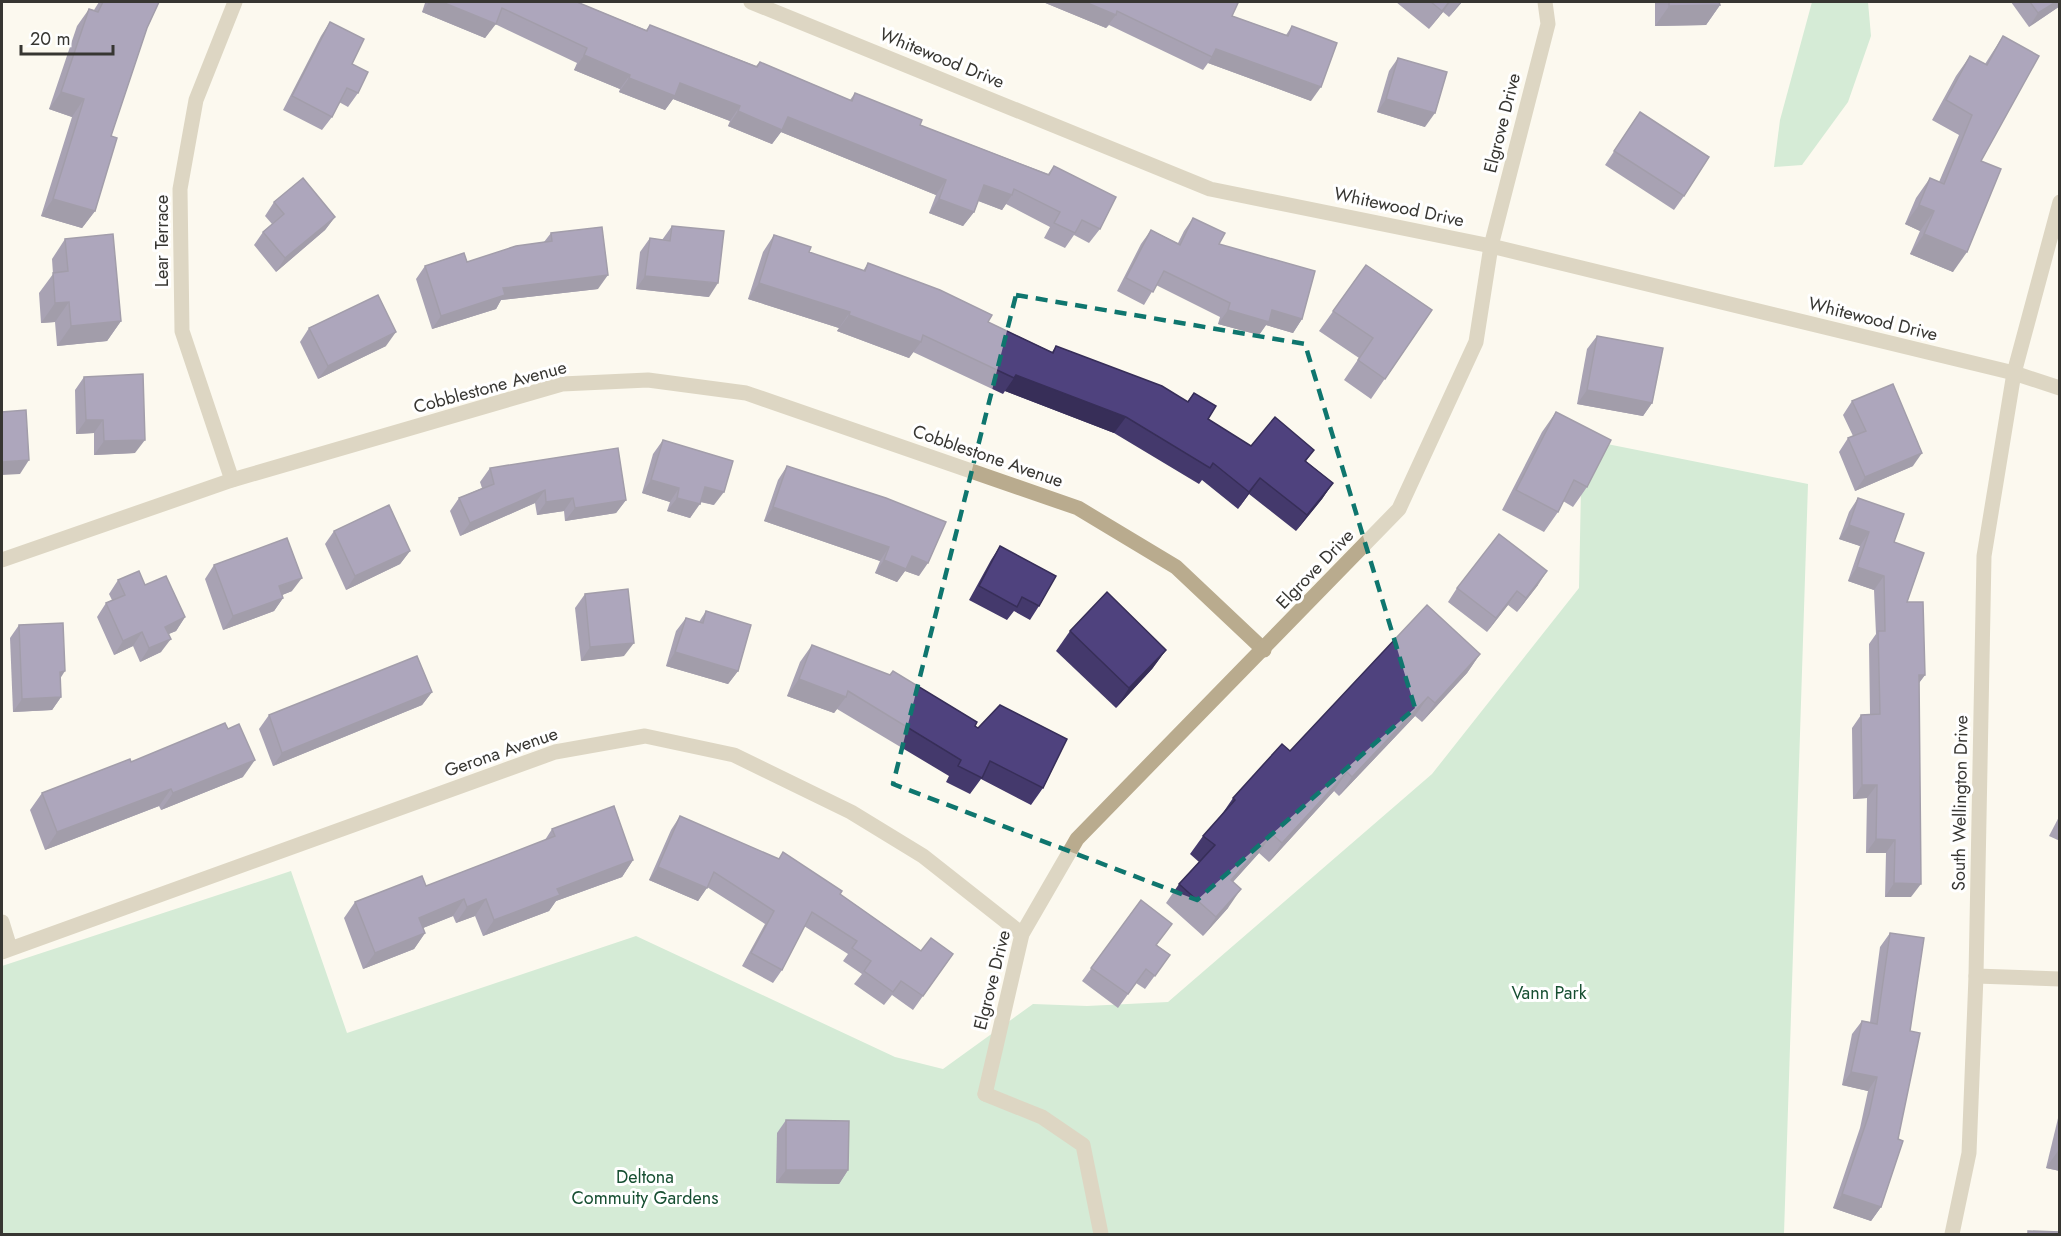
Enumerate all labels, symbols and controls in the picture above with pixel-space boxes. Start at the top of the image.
scale bar [21,18,112,56]
street label: Whitewood Drive [876,21,1008,95]
text: 20 m [30,26,70,52]
street label: Elgrove Drive [1477,70,1527,176]
street label: Whitewood Drive [1331,181,1467,233]
street label: Lear Terrace [149,195,175,287]
street label: Whitewood Drive [1806,290,1940,348]
street label: Cobblestone Avenue [410,354,570,420]
street label: Cobblestone Avenue [909,418,1067,494]
street label: Elgrove Drive [1270,523,1360,615]
street label: South Wellington Drive [1945,715,1975,891]
street label: Gerona Avenue [441,720,561,784]
street label: Elgrove Drive [967,927,1017,1033]
park label: Vann Park [1511,980,1587,1006]
park label: Deltona Commuity Gardens [571,1164,719,1211]

